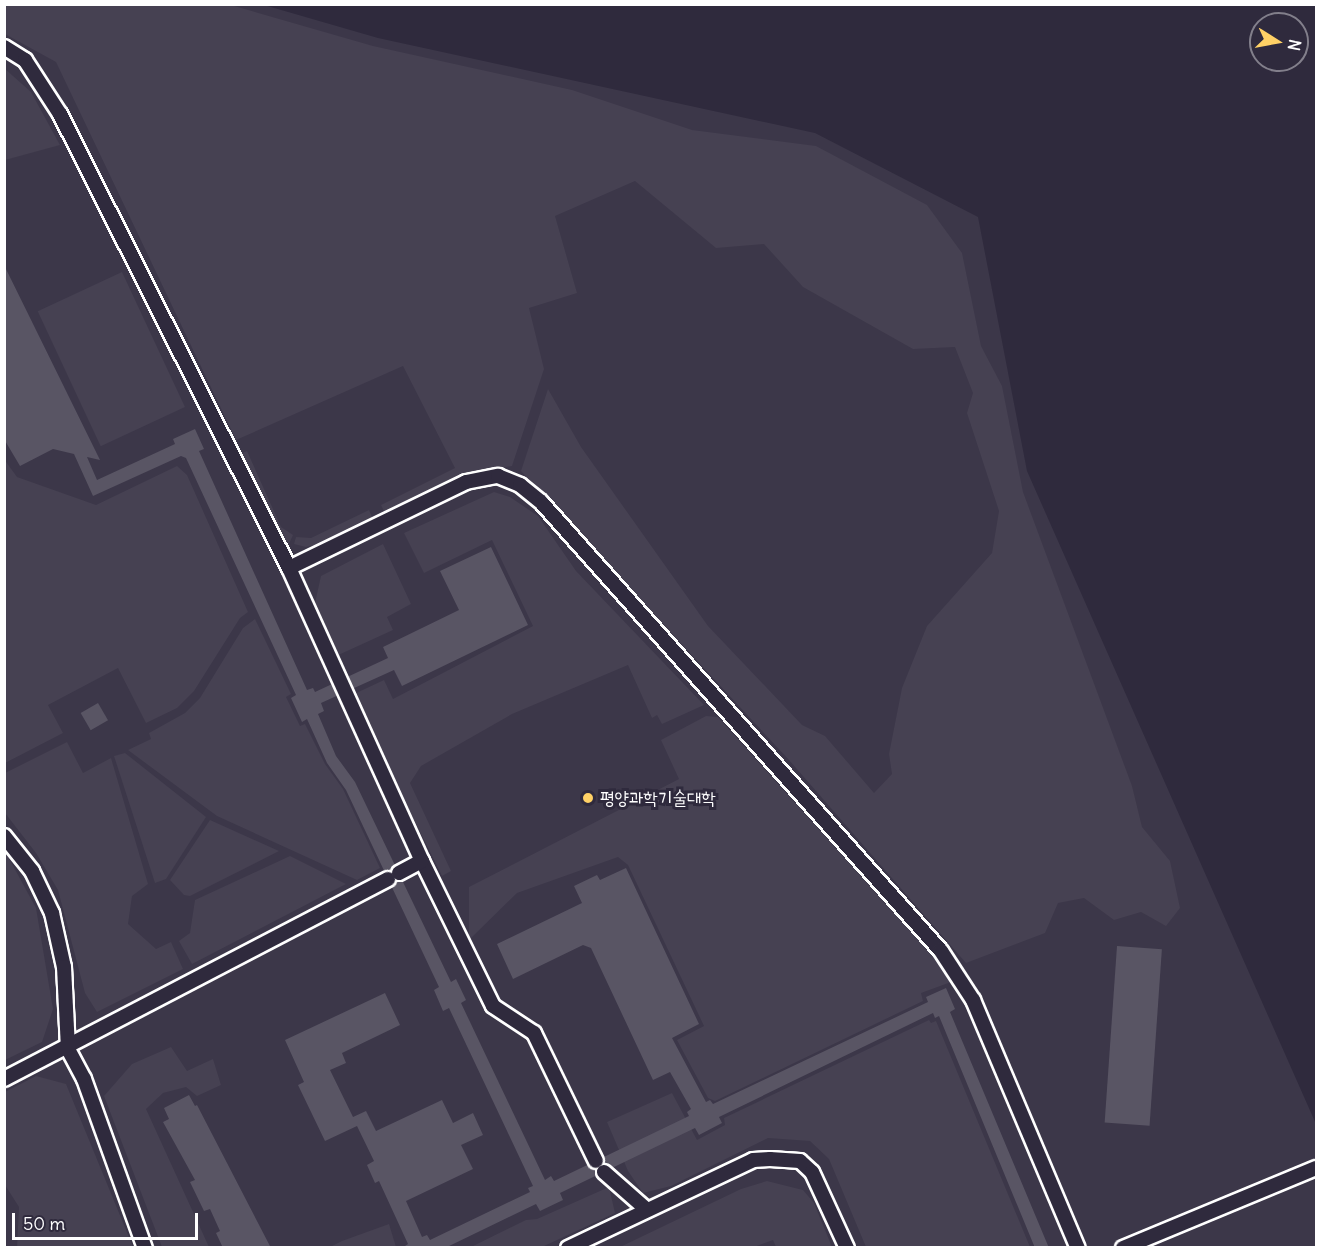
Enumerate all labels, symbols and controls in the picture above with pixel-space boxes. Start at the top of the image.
north arrow [1249,12,1309,72]
text: N [1284,38,1306,52]
place label: 평양과학기술대학 [600,787,716,809]
marker: 평양과학기술대학 [581,791,595,805]
scale bar [15,1201,201,1239]
text: 50 m [23,1212,65,1235]

